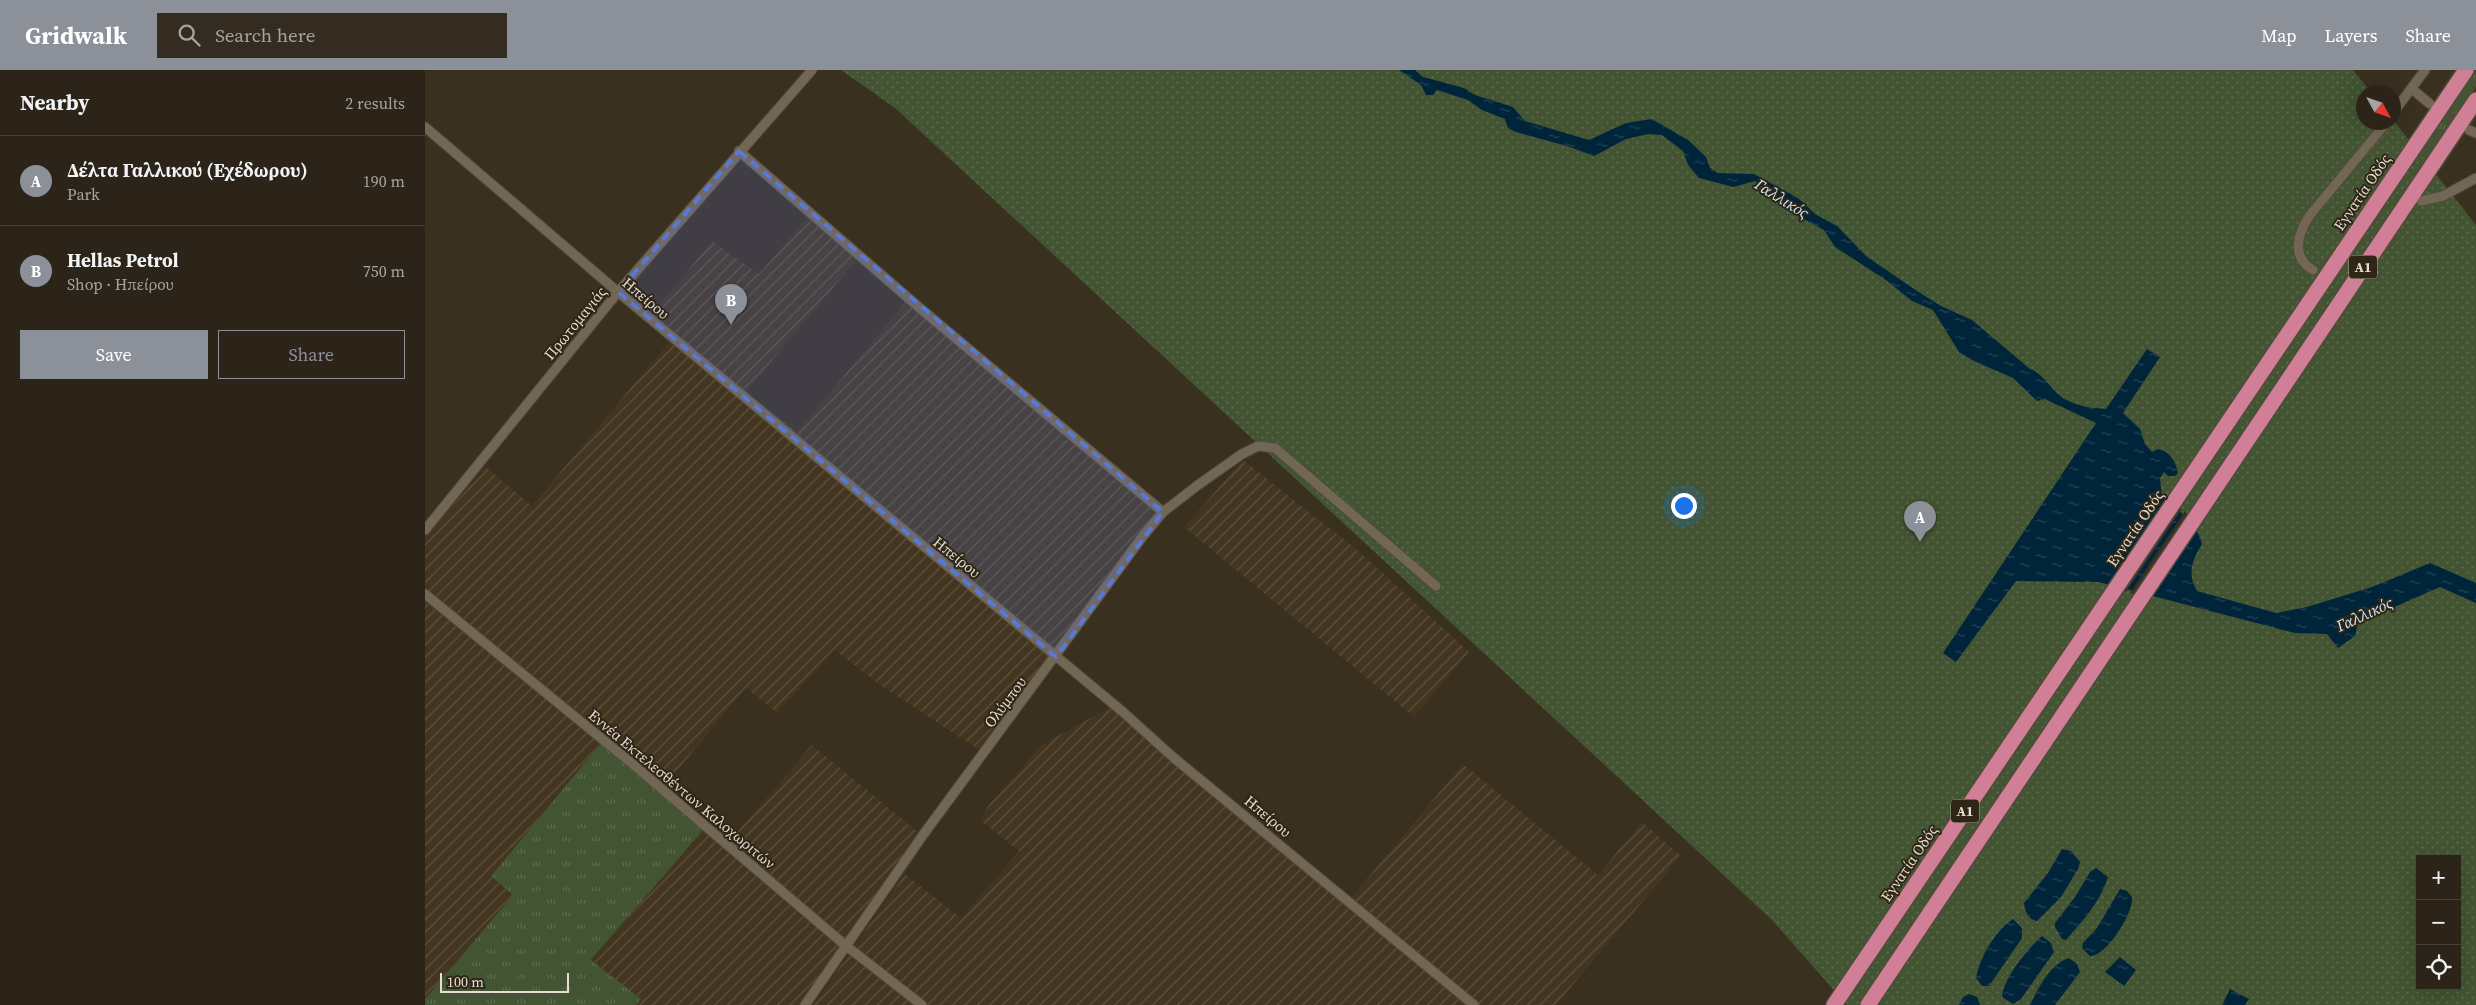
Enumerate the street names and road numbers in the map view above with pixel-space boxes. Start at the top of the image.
street label: Εγνατία Οδός [2329,149,2395,234]
road number: Α1 [2349,256,2377,278]
street label: Ηπείρου [618,272,674,324]
street label: Πρωτομαγιάς [539,282,611,364]
street label: Εγνατία Οδός [2102,485,2168,570]
street label: Ηπείρου [929,531,985,583]
street label: Ολύμπου [979,672,1031,732]
street label: Εννέα Εκτελεσθέντων Καλοχωριτών [584,704,780,874]
street label: Ηπείρου [1240,790,1296,842]
road number: Α1 [1951,799,1979,822]
street label: Εγνατία Οδός [1876,820,1942,905]

